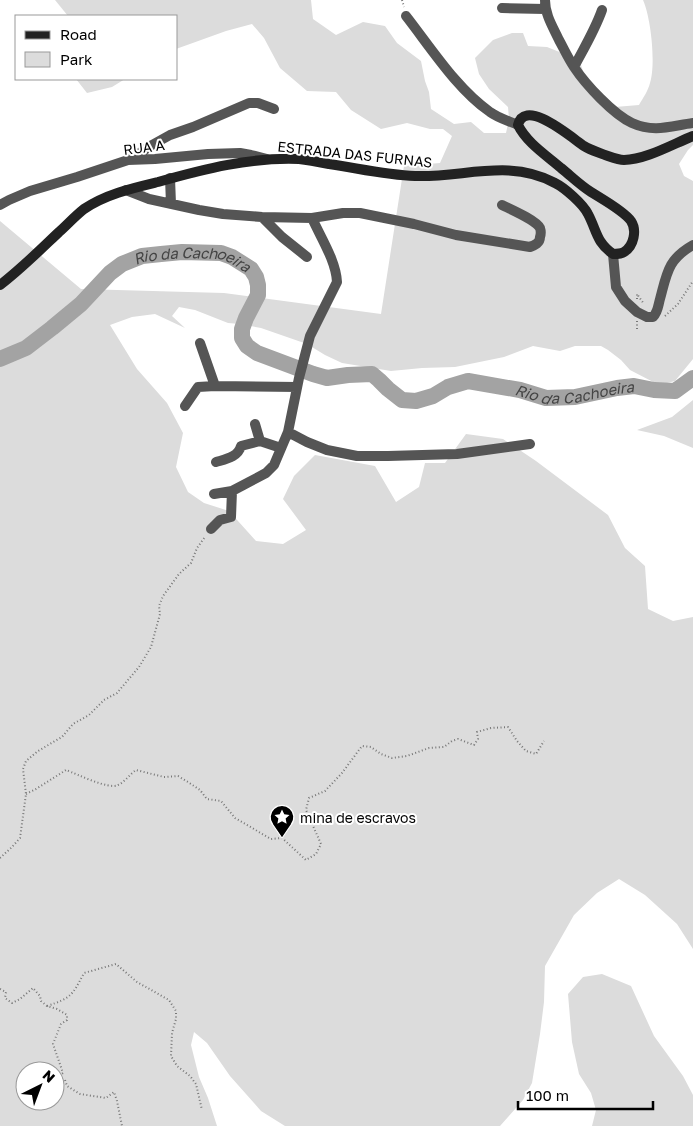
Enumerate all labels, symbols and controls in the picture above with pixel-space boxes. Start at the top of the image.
legend [15,15,178,80]
text: Road [60,25,97,43]
text: Park [60,50,93,68]
street label: RUA A [122,136,166,158]
street label: ESTRADA DAS FURNAS [277,137,433,171]
water label: Rio da Cachoeira [130,243,255,276]
water label: Rio da Cachoeira [513,377,635,408]
place icon: mina de escravos [269,804,295,838]
place label: mina de escravos [300,809,416,826]
north arrow [15,1061,65,1111]
text: N [39,1066,59,1086]
scale bar [518,1078,653,1110]
text: 100 m [526,1086,569,1104]

